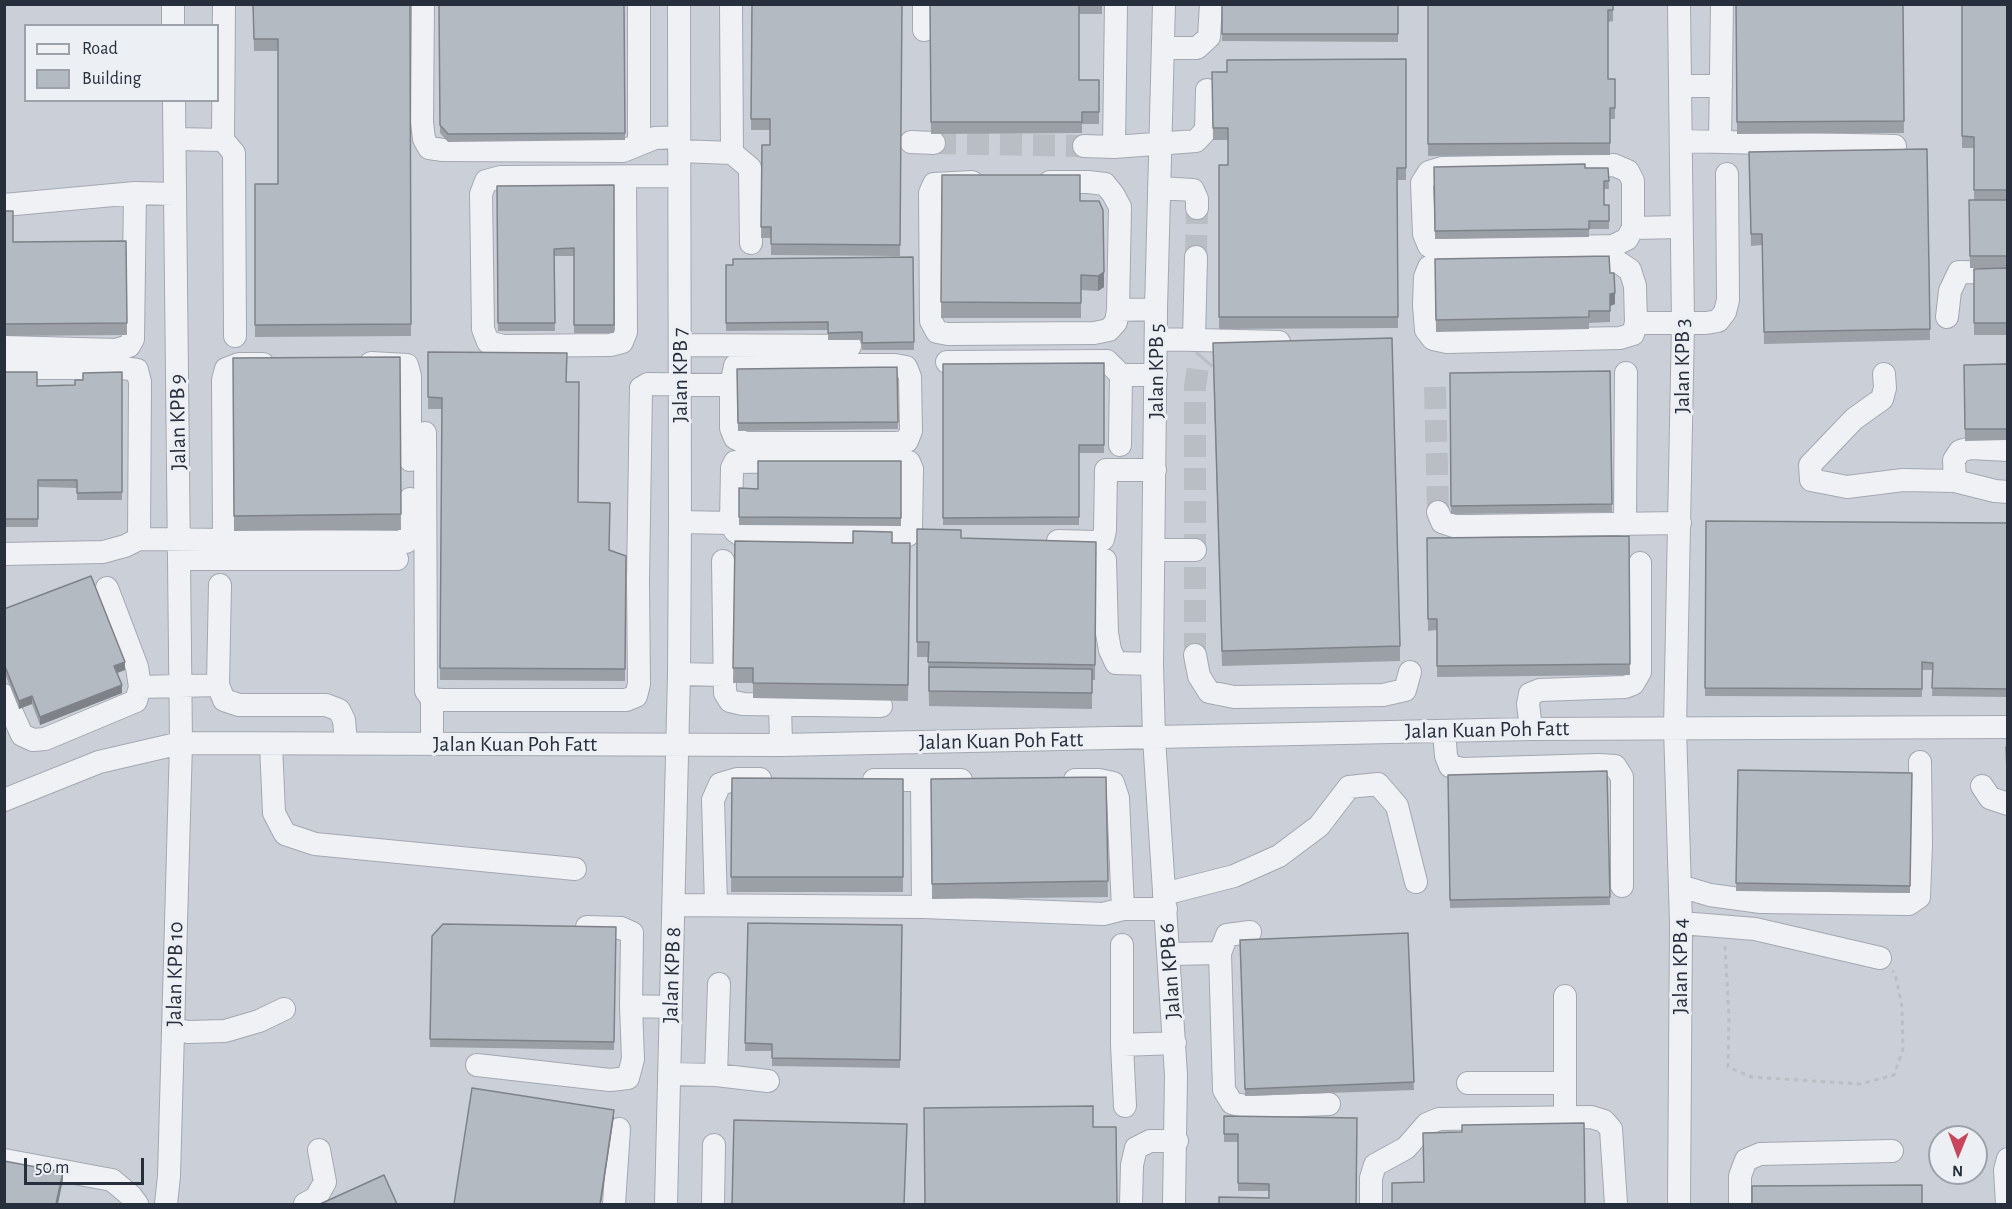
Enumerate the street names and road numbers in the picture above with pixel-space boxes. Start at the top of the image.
street label: Jalan KPB 3 [1669,319,1695,413]
street label: Jalan KPB 5 [1143,323,1169,419]
street label: Jalan KPB 7 [667,328,693,422]
street label: Jalan KPB 9 [164,374,192,470]
street label: Jalan Kuan Poh Fatt [1405,715,1569,745]
street label: Jalan Kuan Poh Fatt [919,726,1083,756]
street label: Jalan Kuan Poh Fatt [433,731,597,757]
street label: Jalan KPB 4 [1667,918,1693,1014]
street label: Jalan KPB 10 [161,921,189,1027]
street label: Jalan KPB 6 [1153,922,1187,1020]
street label: Jalan KPB 8 [657,926,687,1024]

